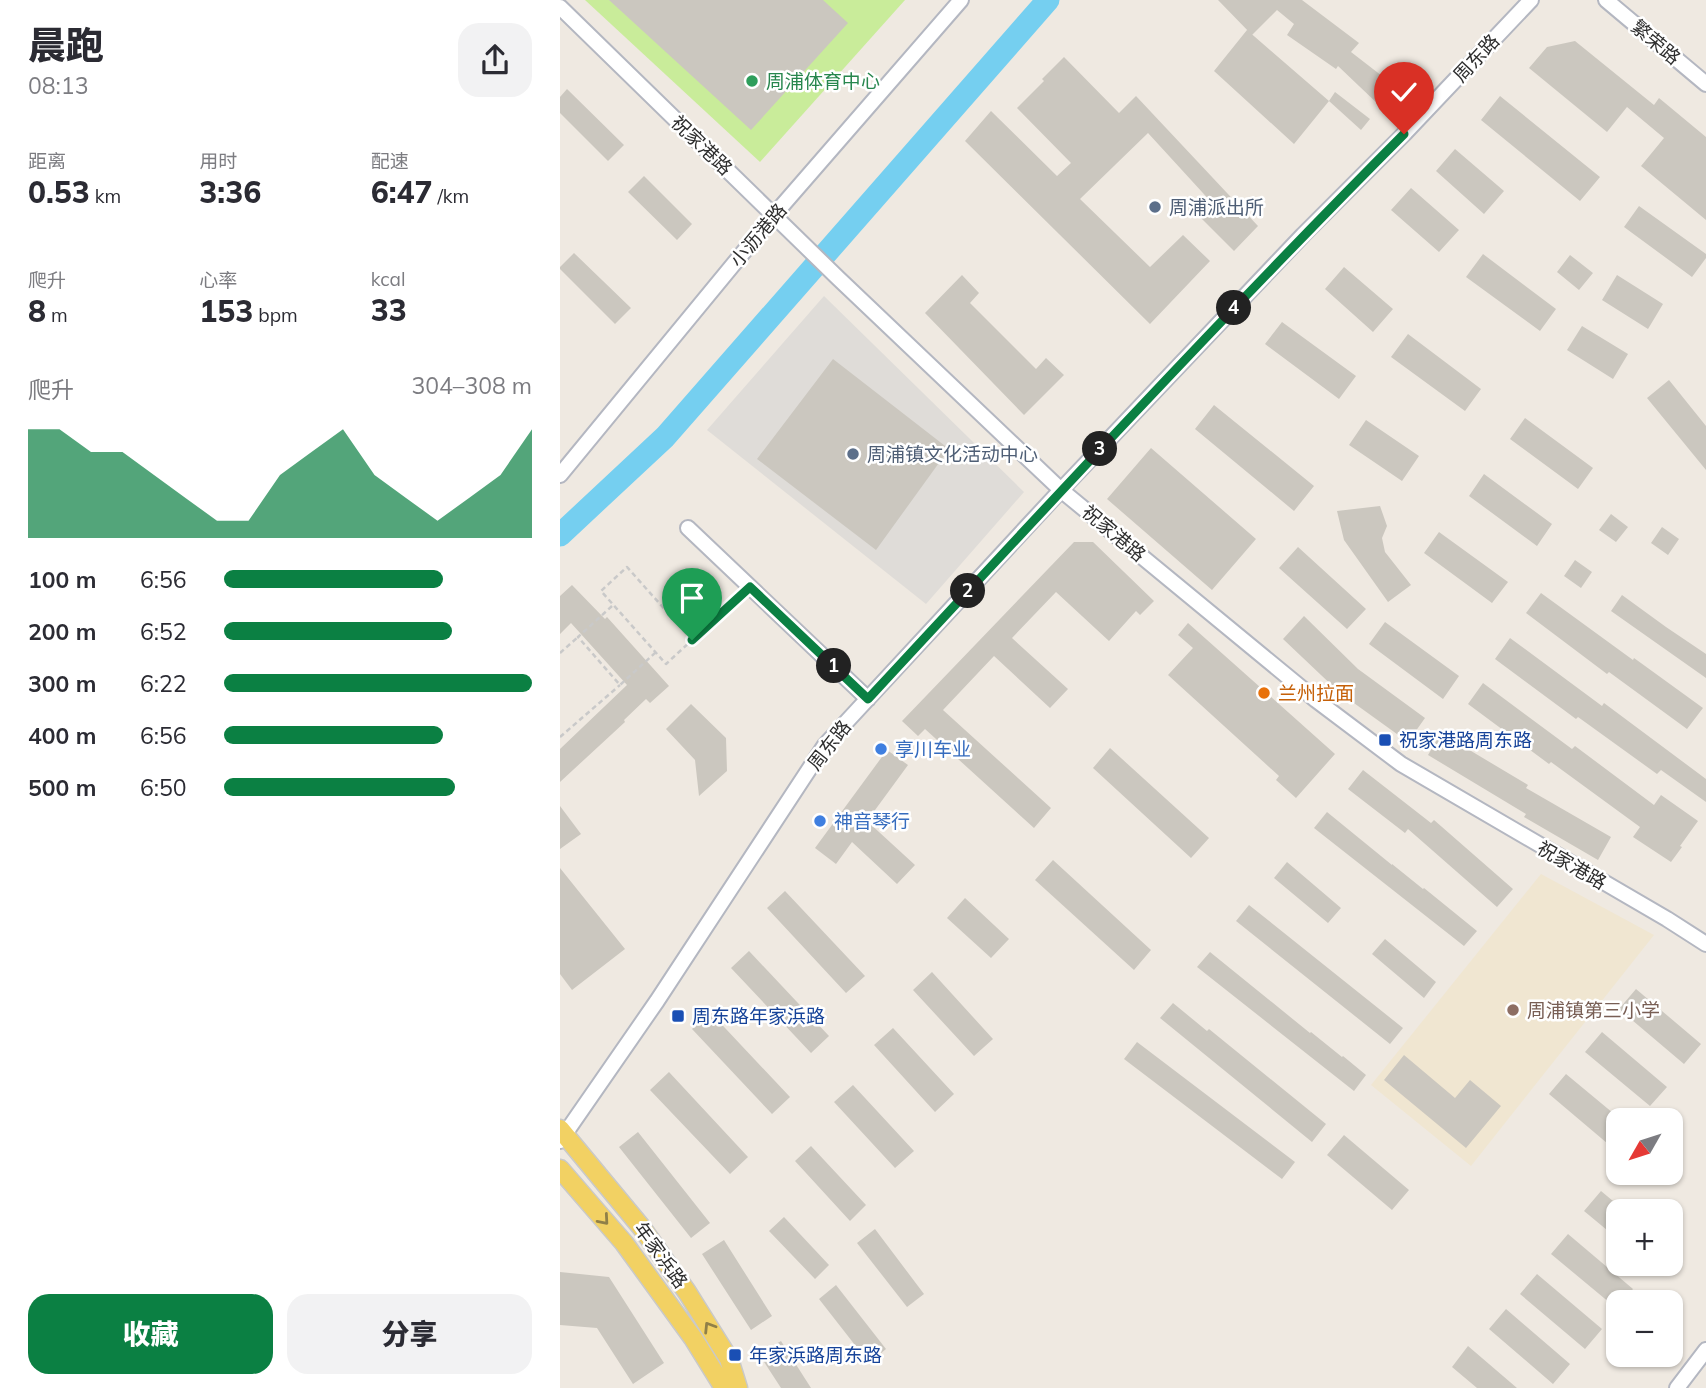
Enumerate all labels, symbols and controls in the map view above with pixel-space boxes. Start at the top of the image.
street label: 繁荣路 [1626,14,1686,70]
text: 晨跑 [28,21,104,69]
button: share [458,23,532,97]
street label: 周东路 [1448,29,1504,87]
pin [1374,62,1434,134]
place label: 周浦体育中心 [766,69,880,93]
text: 08:13 [28,71,88,100]
marker: 周浦体育中心 [744,73,760,89]
icon: check [1385,73,1423,111]
street label: 祝家港路 [666,110,738,180]
text: 距离 [28,149,66,173]
text: 用时 [199,149,237,173]
text: 配速 [371,149,409,173]
text: 0.53 [28,173,90,211]
text: 3:36 [199,173,261,211]
text: 6:47 [371,173,432,211]
text: km [90,184,121,208]
text: /km [432,184,469,208]
place label: 周浦派出所 [1169,195,1264,219]
street label: 小沥港路 [724,198,792,272]
marker: 周浦派出所 [1147,199,1163,215]
text: kcal [371,267,405,291]
text: 爬升 [28,268,66,292]
text: 心率 [199,268,237,292]
pin: 4 [1216,290,1252,326]
text: 33 [371,291,407,329]
text: 8 [28,292,46,330]
text: 153 [199,292,253,330]
text: 4 [1228,295,1239,319]
text: m [46,303,68,327]
text: bpm [253,303,298,327]
text: 304–308 m [411,371,532,400]
text: 爬升 [28,375,74,404]
pin: 3 [1082,432,1118,466]
text: 3 [1094,436,1105,460]
place label: 周浦镇文化活动中心 [867,442,1038,466]
marker: 周浦镇文化活动中心 [845,446,861,462]
street label: 祝家港路 [1077,499,1151,567]
text: 100 m [28,565,96,594]
text: 6:56 [140,565,187,594]
pin [662,568,722,640]
pin: 2 [950,574,986,608]
text: 2 [962,578,973,602]
icon: arrive [673,579,711,617]
text: 200 m [28,617,96,646]
text: 6:52 [140,617,187,646]
pin: 1 [816,648,852,684]
text: 1 [828,653,839,677]
text: 300 m [28,669,96,698]
text: 6:22 [140,669,187,698]
place label: 兰州拉面 [1278,681,1354,705]
marker: 兰州拉面 [1256,685,1272,701]
street label: 周东路 [802,715,856,775]
text: 400 m [28,721,96,750]
text: 6:56 [140,721,187,750]
place label: 祝家港路周东路 [1399,728,1532,752]
marker: 祝家港路周东路 [1377,732,1393,748]
place label: 享川车业 [895,737,971,761]
marker: 享川车业 [873,741,889,757]
text: 500 m [28,773,96,802]
text: 6:50 [140,773,187,802]
place label: 神音琴行 [834,809,910,833]
marker: 神音琴行 [812,813,828,829]
street label: 祝家港路 [1533,836,1611,894]
place label: 周浦镇第三小学 [1527,998,1660,1022]
marker: 周浦镇第三小学 [1505,1002,1521,1018]
place label: 周东路年家浜路 [692,1004,825,1028]
marker: 周东路年家浜路 [670,1008,686,1024]
north arrow [1606,1108,1684,1185]
map controls [1606,1108,1683,1367]
button: + [1606,1199,1683,1276]
one-way arrow [596,1212,608,1225]
street label: 年家浜路 [629,1217,693,1293]
button: − [1606,1290,1683,1367]
button: 收藏 [28,1294,273,1374]
button: 分享 [287,1294,532,1374]
one-way arrow [705,1321,718,1334]
place label: 年家浜路周东路 [749,1343,882,1367]
marker: 年家浜路周东路 [727,1347,743,1363]

